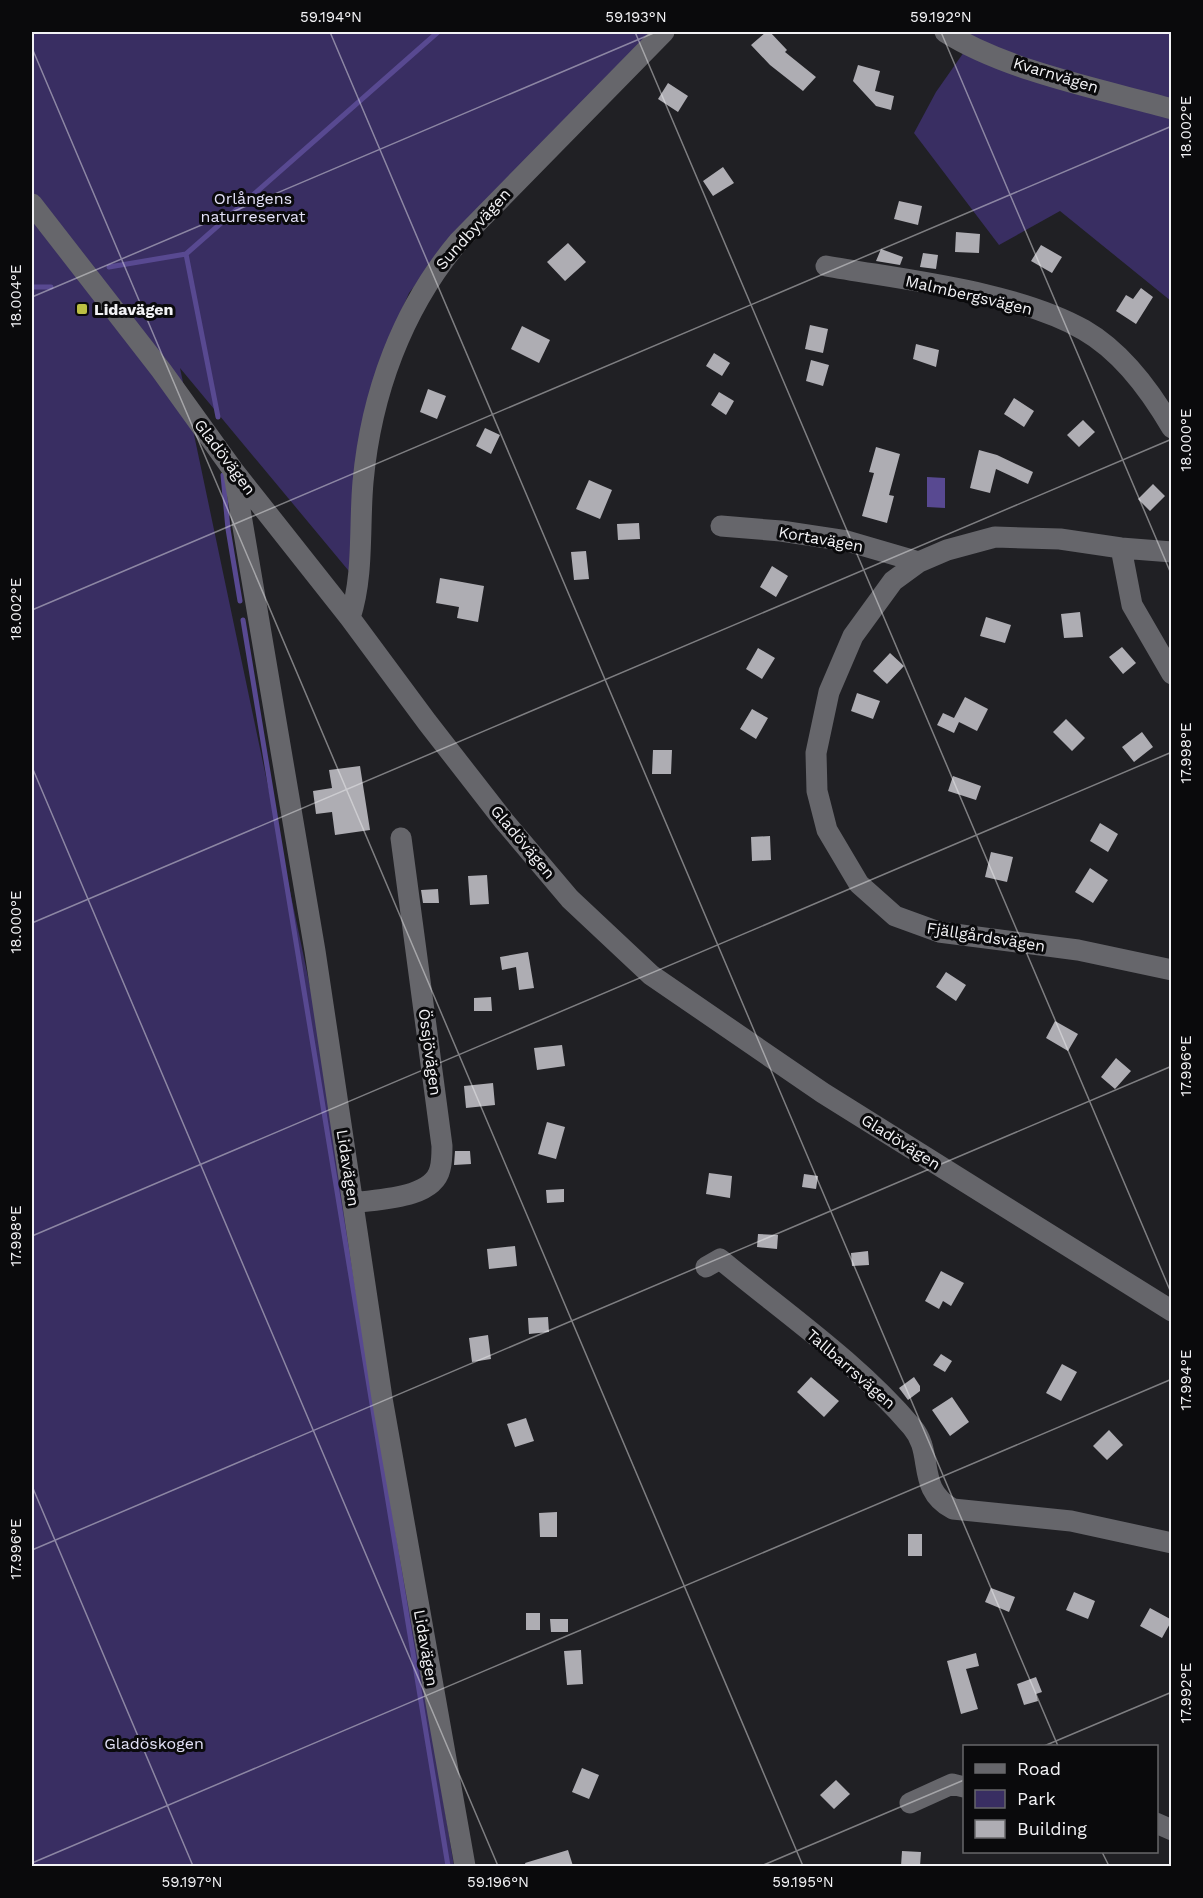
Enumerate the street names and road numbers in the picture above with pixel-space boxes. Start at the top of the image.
street label: Kvarnvägen [1011,53,1101,97]
street label: Sundbyvägen [432,184,514,274]
street label: Malmbergsvägen [904,271,1034,319]
street label: Gladövägen [190,415,260,499]
street label: Kortavägen [777,522,865,556]
street label: Gladövägen [487,801,559,883]
street label: Fjällgårdsvägen [925,918,1047,956]
street label: Össjövägen [415,1007,445,1097]
street label: Gladövägen [858,1110,944,1174]
street label: Lidavägen [333,1128,363,1208]
street label: Tallbarrsvägen [803,1325,899,1413]
street label: Lidavägen [410,1608,442,1688]

